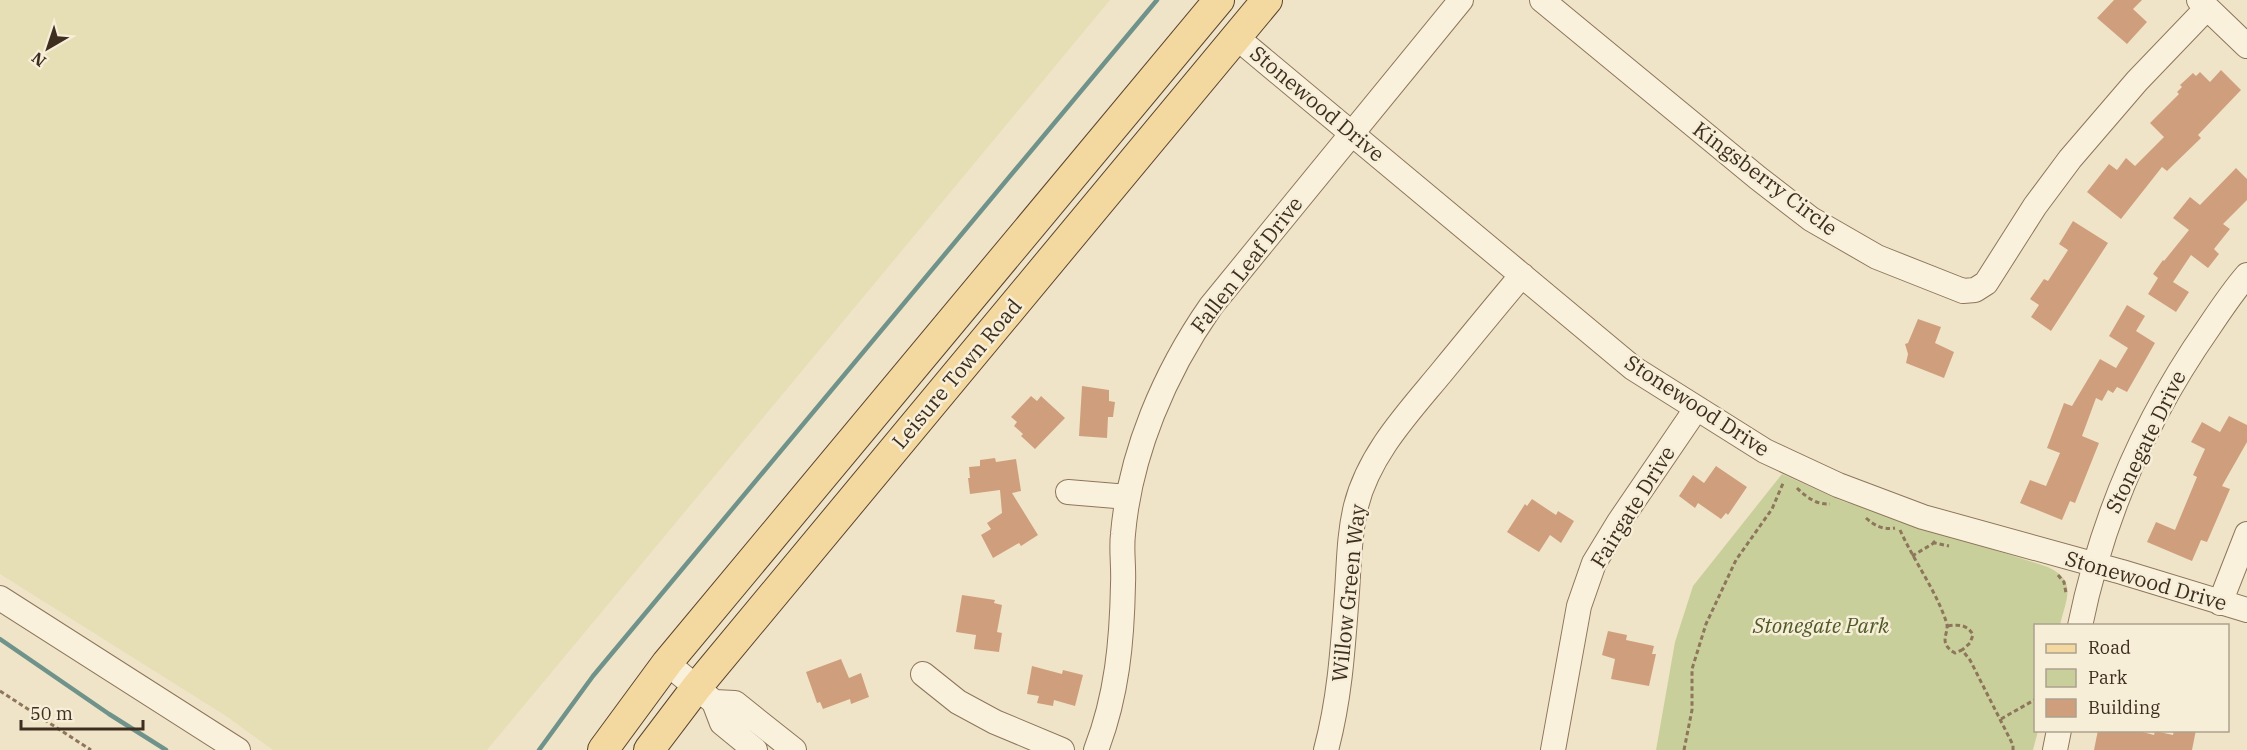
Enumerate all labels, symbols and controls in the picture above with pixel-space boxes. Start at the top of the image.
north arrow [18,18,78,78]
street label: Stonewood Drive [1245,39,1391,168]
text: N [27,48,50,71]
street label: Kingsberry Circle [1688,115,1843,242]
street label: Fallen Leaf Drive [1184,190,1308,339]
street label: Leisure Town Road [885,292,1028,454]
street label: Stonewood Drive [1620,348,1775,462]
street label: Stonegate Drive [2098,366,2192,518]
street label: Fairgate Drive [1583,440,1681,573]
street label: Willow Green Way [1325,502,1371,683]
street label: Stonewood Drive [2062,544,2230,617]
park label: Stonegate Park [1752,611,1890,639]
legend [2034,624,2229,732]
text: Road [2088,636,2131,659]
text: Park [2088,666,2128,689]
scale bar [21,693,142,731]
text: Building [2088,696,2160,719]
text: 50 m [30,702,73,725]

